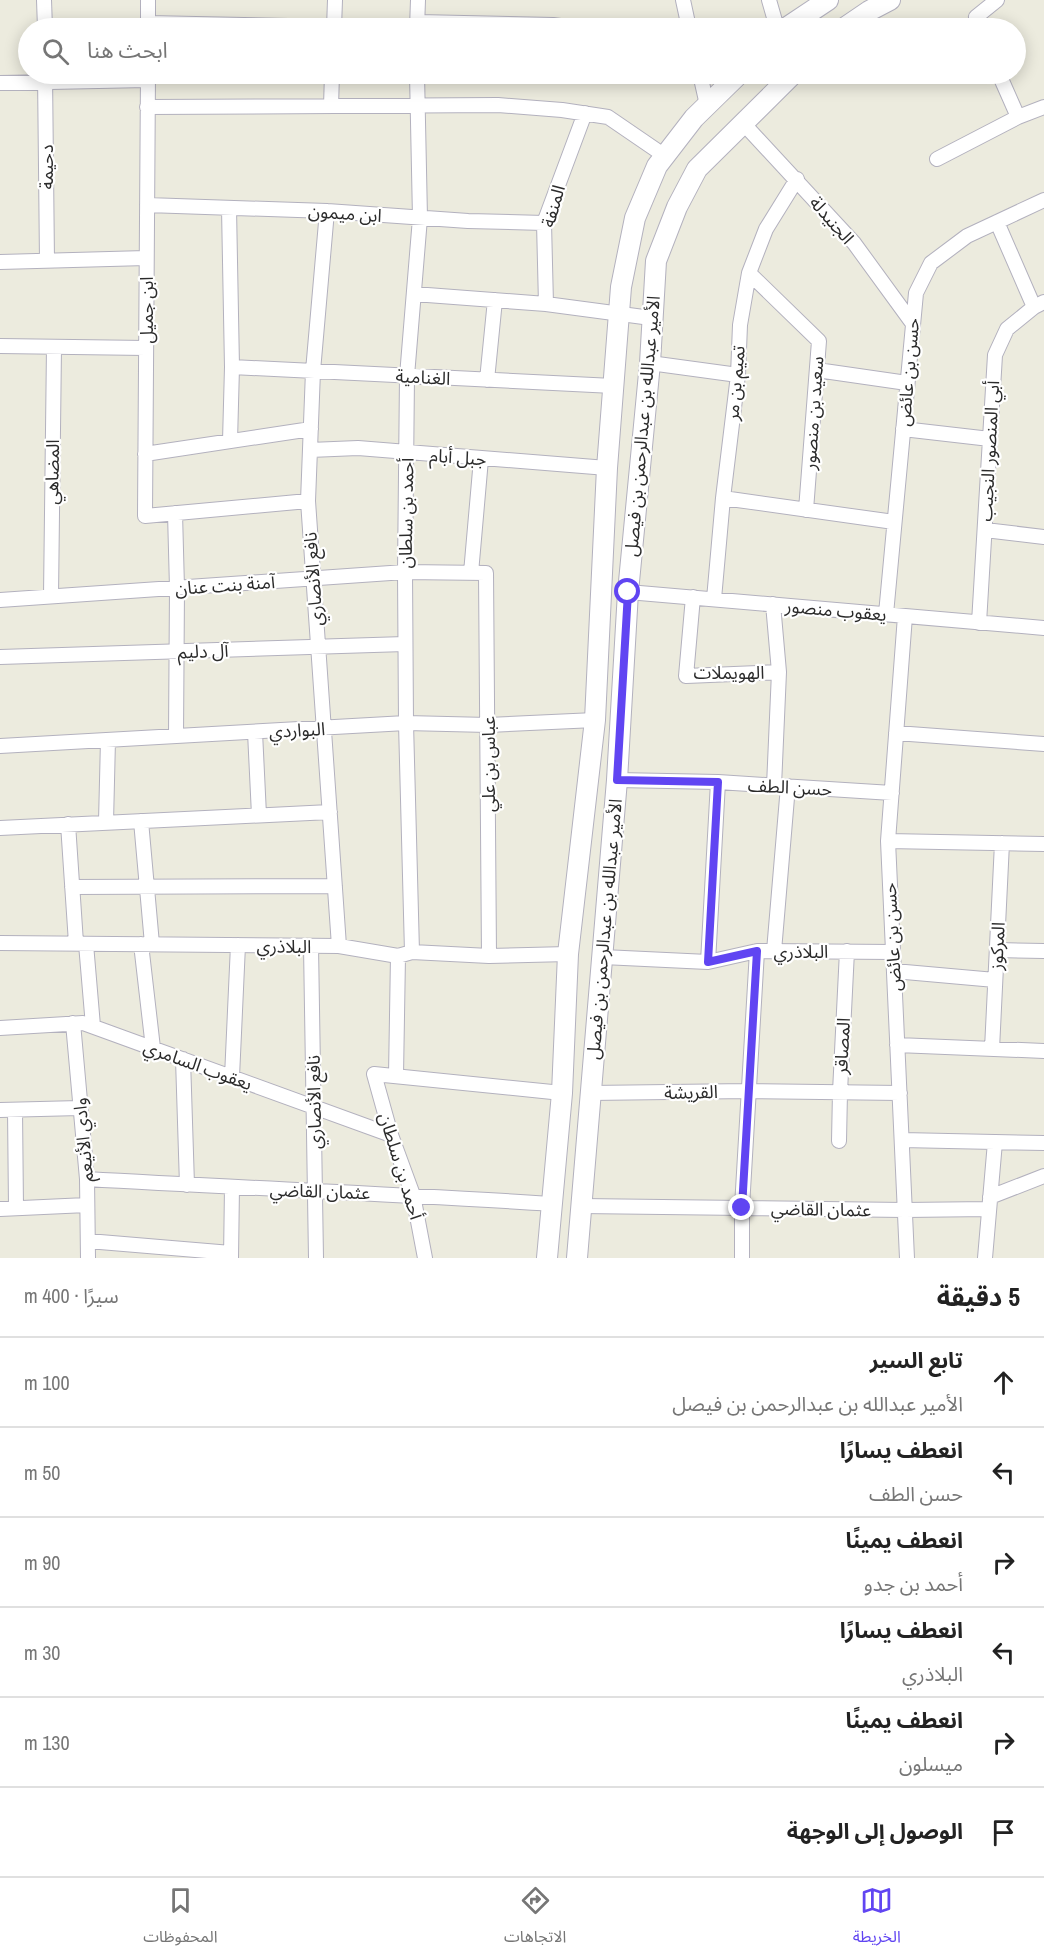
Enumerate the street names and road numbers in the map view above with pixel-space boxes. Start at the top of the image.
street label: دحيمة [34,144,59,190]
street label: المنفة [535,182,571,230]
street label: الجنيدلة [804,191,860,249]
street label: ابن ميمون [307,198,383,228]
street label: ابن جميل [134,276,159,344]
street label: الأمير عبدالله بن عبدالرحمن بن فيصل [618,295,666,557]
street label: حسن بن عائض [891,317,925,427]
street label: تميم بن مر [719,344,752,423]
street label: سعيد بن منصور [796,355,829,472]
street label: الغنامية [395,363,451,391]
street label: أبي المنصور النجيب [973,380,1006,522]
street label: المضاهي [39,439,66,505]
street label: جبل أبام [429,443,487,473]
street label: أحمد بن سلطان [393,457,419,569]
street label: نافع الأنصاري [297,531,331,627]
street label: آمنة بنت عنان [174,569,277,601]
street label: يعقوب منصور [783,593,888,627]
street label: آل دليم [177,638,230,665]
street label: الهويملات [693,660,765,685]
street label: البواردي [268,716,326,745]
street label: عباس بن علي [476,716,502,812]
street label: حسن الطف [747,772,833,802]
street label: الأمير عبدالله بن عبدالرحمن بن فيصل [580,798,628,1060]
street label: حسن بن عائض [877,882,907,992]
street label: المركوز [983,921,1011,972]
street label: البلاذري [256,933,312,960]
street label: البلاذري [774,939,828,965]
street label: المصاقر [828,1017,856,1076]
street label: يعقوب السامري [140,1034,256,1097]
street label: نافع الأنصاري [301,1055,329,1149]
street label: القريشة [664,1079,718,1105]
street label: وادي الأنيعم [67,1097,100,1183]
street label: أحمد بن سلطان [373,1109,429,1223]
street label: عثمان القاضي [269,1177,371,1206]
street label: عثمان القاضي [771,1196,871,1224]

